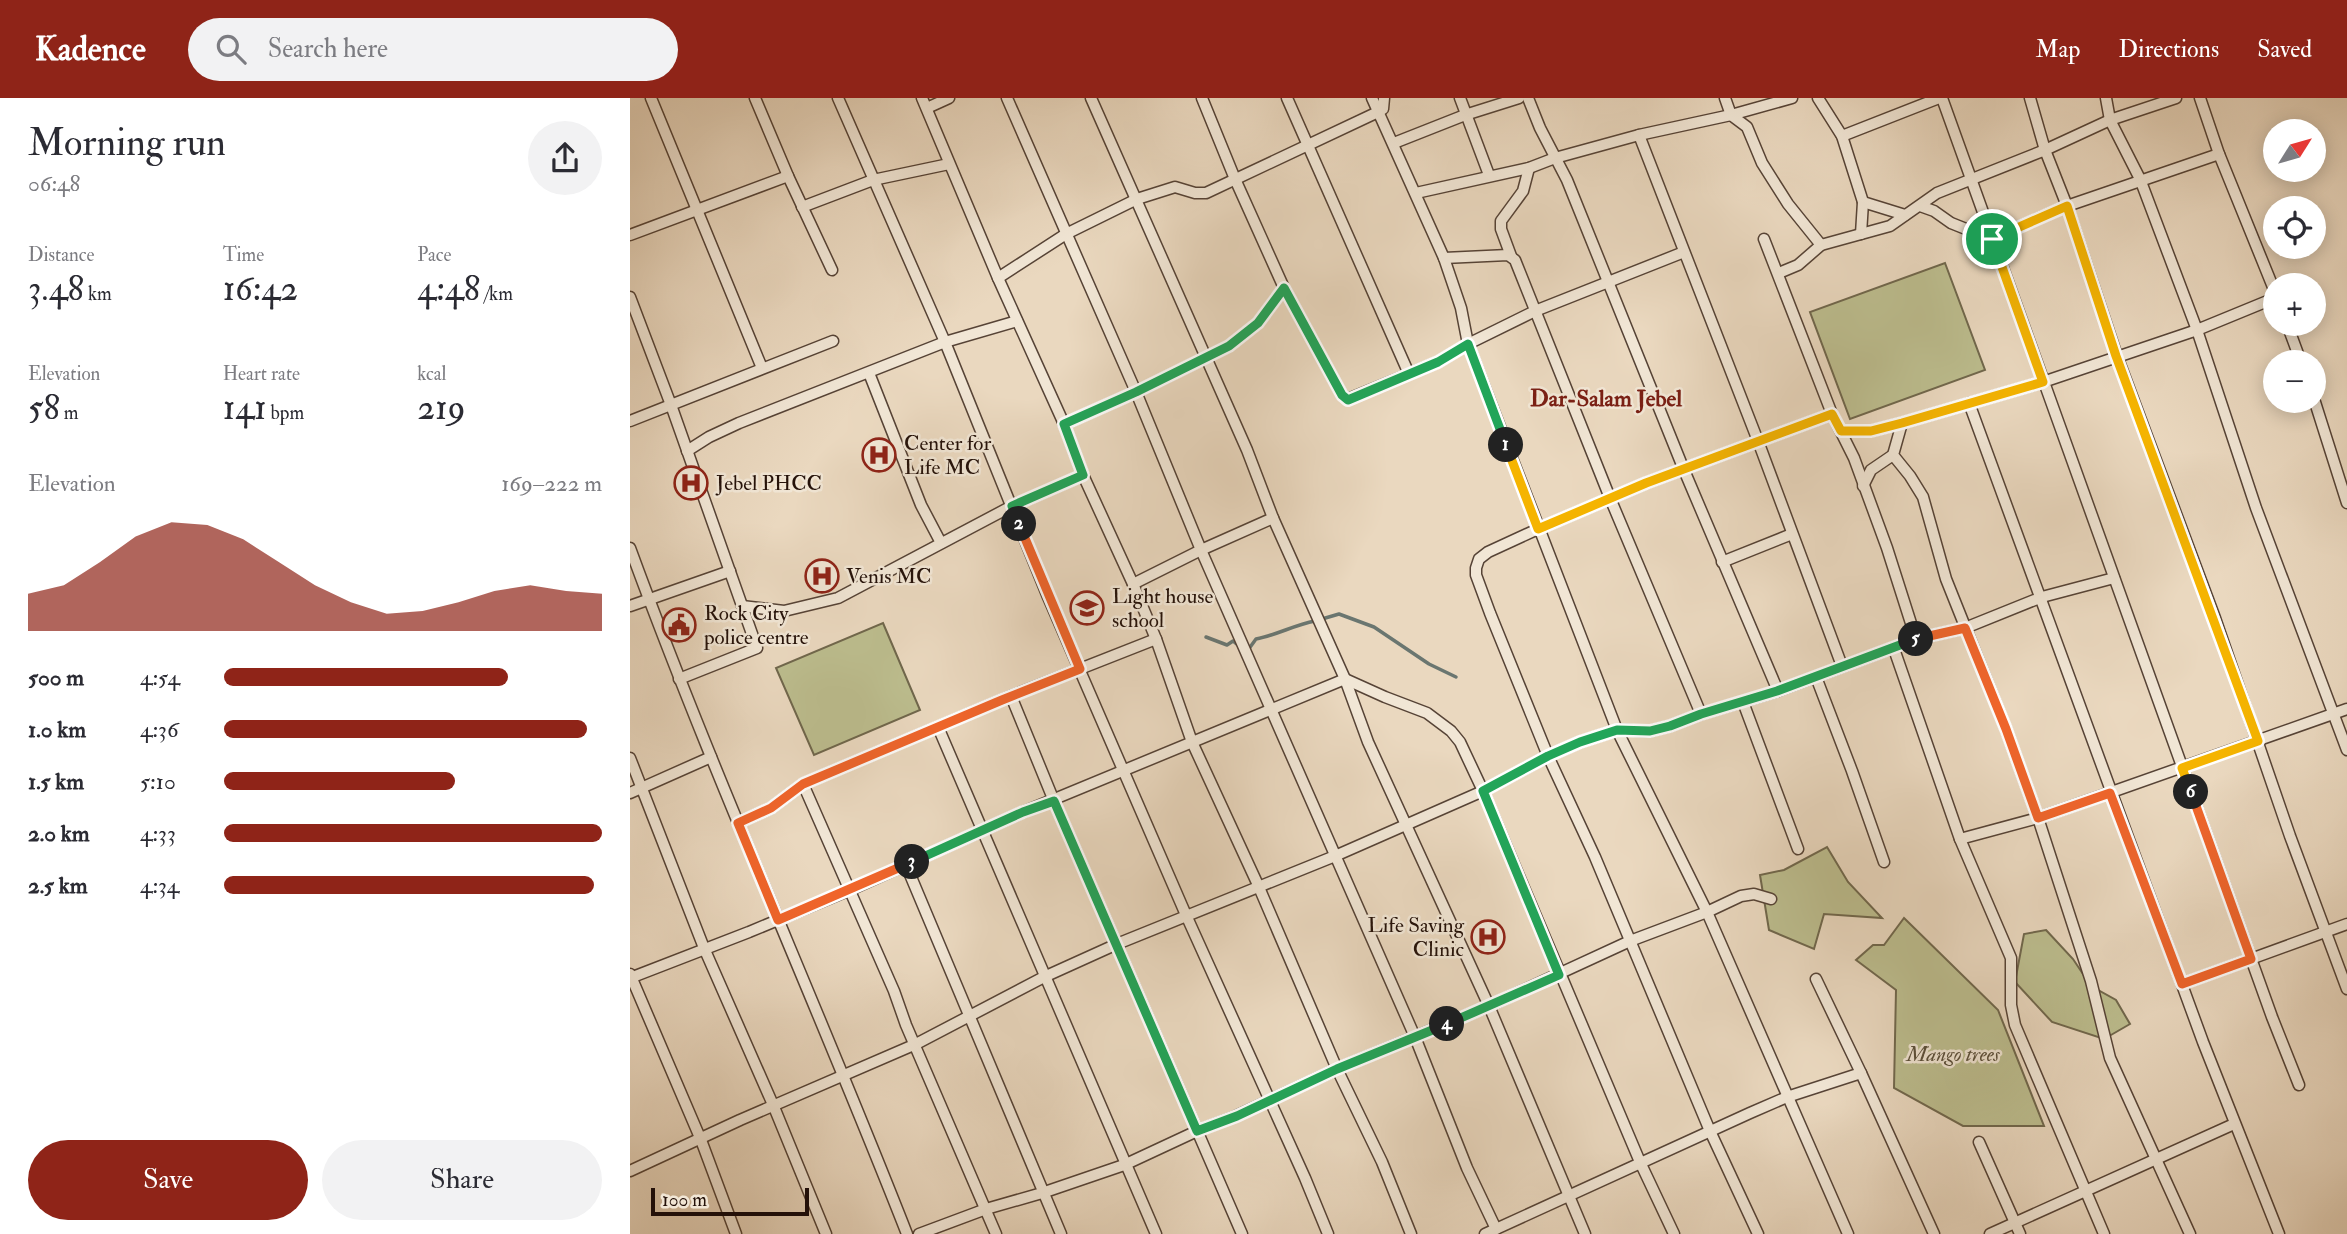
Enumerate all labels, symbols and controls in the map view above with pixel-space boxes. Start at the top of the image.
search box [188,18,678,81]
text: Kadence [35,29,146,70]
icon: search [212,30,250,68]
text: Search here [268,33,388,65]
text: Map [2035,34,2080,65]
text: Directions [2118,34,2219,65]
text: Saved [2257,34,2312,65]
text: Morning run [28,119,226,167]
north arrow [2263,119,2326,182]
map controls [2263,119,2326,413]
button: share [528,121,602,195]
text: 06:48 [28,169,80,198]
button: locate [2263,196,2326,259]
pin [1962,209,2022,269]
icon: arrive [1973,220,2011,258]
text: Distance [28,243,94,267]
text: Time [223,243,264,267]
text: Pace [417,243,451,267]
text: 3.48 [28,267,84,311]
text: 16:42 [223,267,298,311]
text: 4:48 [417,267,480,311]
button: + [2263,273,2326,336]
text: km [84,282,112,306]
text: /km [480,282,513,306]
button: − [2263,350,2326,413]
text: Elevation [28,362,100,386]
text: Heart rate [223,362,300,386]
text: kcal [417,362,446,386]
district label: Dar-Salam Jebel [1530,384,1683,414]
text: 58 [28,386,60,430]
text: 141 [223,386,267,430]
text: 219 [417,386,465,430]
text: m [60,401,79,425]
text: bpm [267,401,304,425]
pin: 1 [1488,428,1524,462]
place label: Center for Life MC [904,430,991,481]
text: 1 [1502,432,1509,456]
hospital icon: Center for Life MC [860,436,898,474]
hospital icon: Jebel PHCC [672,464,710,502]
text: Elevation [28,469,116,498]
text: 169–222 m [501,469,602,498]
place label: Jebel PHCC [715,470,822,497]
pin: 2 [1002,506,1036,542]
text: 2 [1014,511,1023,535]
hospital icon: Venis MC [803,557,841,595]
place label: Venis MC [846,563,931,590]
place label: Light house school [1112,583,1213,634]
school or university icon: Light house school [1068,589,1106,627]
place label: Rock City police centre [703,600,809,651]
public building icon: Rock City police centre [660,606,698,644]
pin: 5 [1898,622,1934,656]
text: 5 [1911,626,1920,650]
text: 500 m [28,663,84,692]
text: 4:54 [140,663,180,692]
text: 1.0 km [28,715,86,744]
text: 4:36 [140,715,179,744]
text: 1.5 km [28,767,84,796]
text: 5:10 [140,767,176,796]
pin: 6 [2174,774,2208,810]
text: 6 [2186,779,2195,803]
text: 2.0 km [28,819,90,848]
text: 4:33 [140,819,176,848]
pin: 3 [894,844,930,880]
text: 3 [908,849,915,873]
text: 2.5 km [28,871,88,900]
text: 4:34 [140,871,179,900]
place label: Life Saving Clinic [1368,912,1465,963]
hospital icon: Life Saving Clinic [1469,918,1507,956]
pin: 4 [1430,1006,1464,1042]
text: 4 [1441,1011,1452,1035]
park label: Mango trees [1904,1041,2001,1068]
button: Save [28,1140,308,1220]
button: Share [322,1140,602,1220]
scale bar [651,1185,808,1217]
text: 100 m [662,1188,707,1212]

